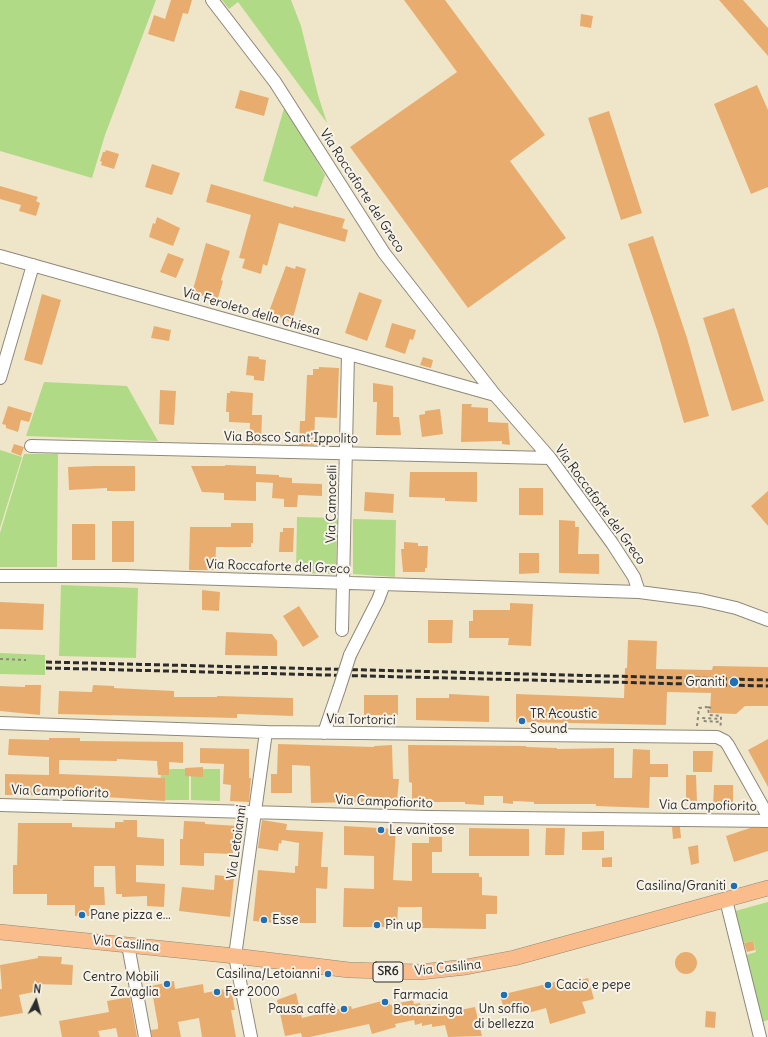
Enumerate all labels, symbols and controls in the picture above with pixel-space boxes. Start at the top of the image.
street label: Via Roccaforte del Greco [316,126,408,256]
street label: Via Feroleto della Chiesa [180,285,322,339]
street label: Via Bosco Sant'Ippolito [224,429,358,447]
street label: Via Roccaforte del Greco [551,442,649,568]
street label: Via Camocelli [324,465,340,543]
street label: Via Roccaforte del Greco [206,557,350,577]
place label: Graniti [685,674,725,690]
marker: Graniti [728,676,740,688]
place label: TR Acoustic Sound [530,706,598,737]
street label: Via Tortorici [326,712,396,728]
marker: TR Acoustic Sound [517,716,527,726]
street label: Via Campofiorito [11,782,109,802]
street label: Via Campofiorito [335,792,433,812]
street label: Via Campofiorito [659,797,757,815]
street label: Via Letoianni [224,804,250,880]
place label: Le vanitose [389,822,454,838]
marker: Le vanitose [376,825,386,835]
place label: Casilina/Graniti [636,878,726,894]
marker: Casilina/Graniti [729,881,739,891]
place label: Pane pizza e... [90,907,171,923]
marker: Pane pizza e... [77,910,87,920]
place label: Esse [272,912,298,928]
marker: Esse [259,915,269,925]
place label: Pin up [385,917,421,933]
marker: Pin up [372,920,382,930]
street label: Via Casilina [92,933,160,955]
street label: Via Casilina [414,957,482,979]
road number: SR6 [373,962,403,982]
place label: Casilina/Letoianni [216,966,320,982]
place label: Centro Mobili Zavaglia [83,969,159,1000]
marker: Casilina/Letoianni [323,969,333,979]
place label: Cacio e pepe [556,977,631,993]
marker: Centro Mobili Zavaglia [162,979,172,989]
marker: Cacio e pepe [543,980,553,990]
north arrow [16,981,56,1021]
text: N [33,982,42,996]
place label: Fer 2000 [225,984,280,1000]
marker: Fer 2000 [212,987,222,997]
place label: Farmacia Bonanzinga [393,987,463,1018]
marker: Un soffio di bellezza [499,990,509,1000]
marker: Farmacia Bonanzinga [380,997,390,1007]
place label: Pausa caffè [268,1001,336,1017]
place label: Un soffio di bellezza [474,1001,534,1032]
marker: Pausa caffè [339,1004,349,1014]

